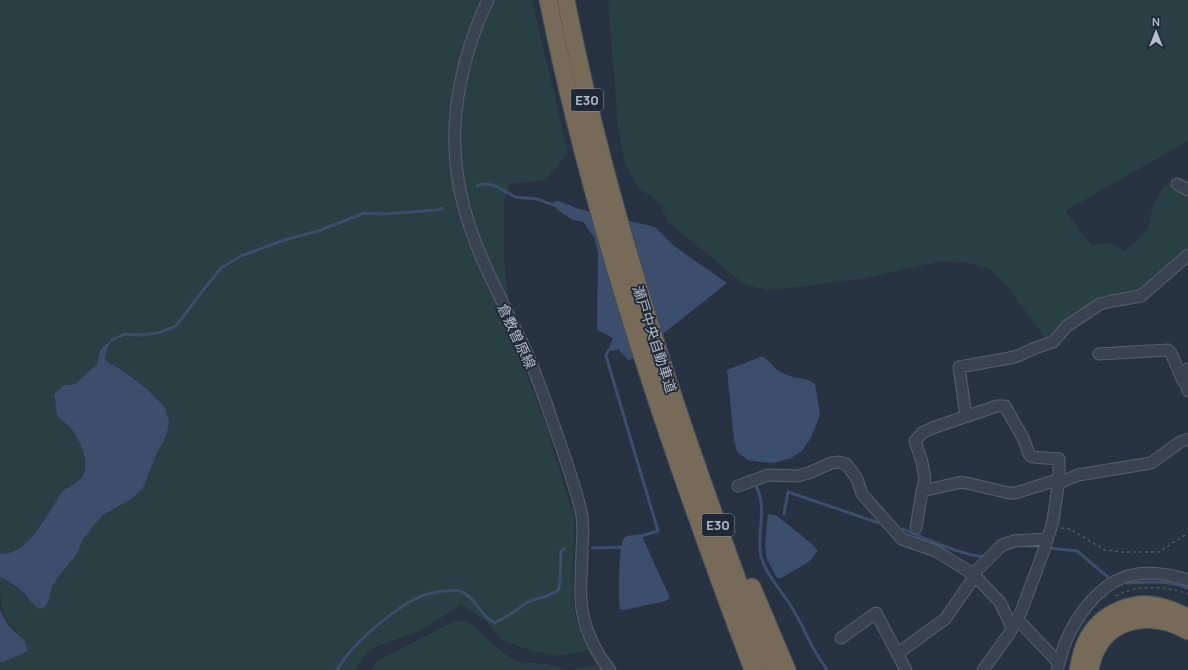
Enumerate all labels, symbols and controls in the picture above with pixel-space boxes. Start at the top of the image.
north arrow [1136,12,1176,52]
text: N [1152,14,1160,29]
road number: E30 [571,89,603,111]
street label: 瀬戸中央自動車道 [629,283,681,395]
street label: 倉敷曽原線 [494,300,540,372]
road number: E30 [702,514,734,536]

